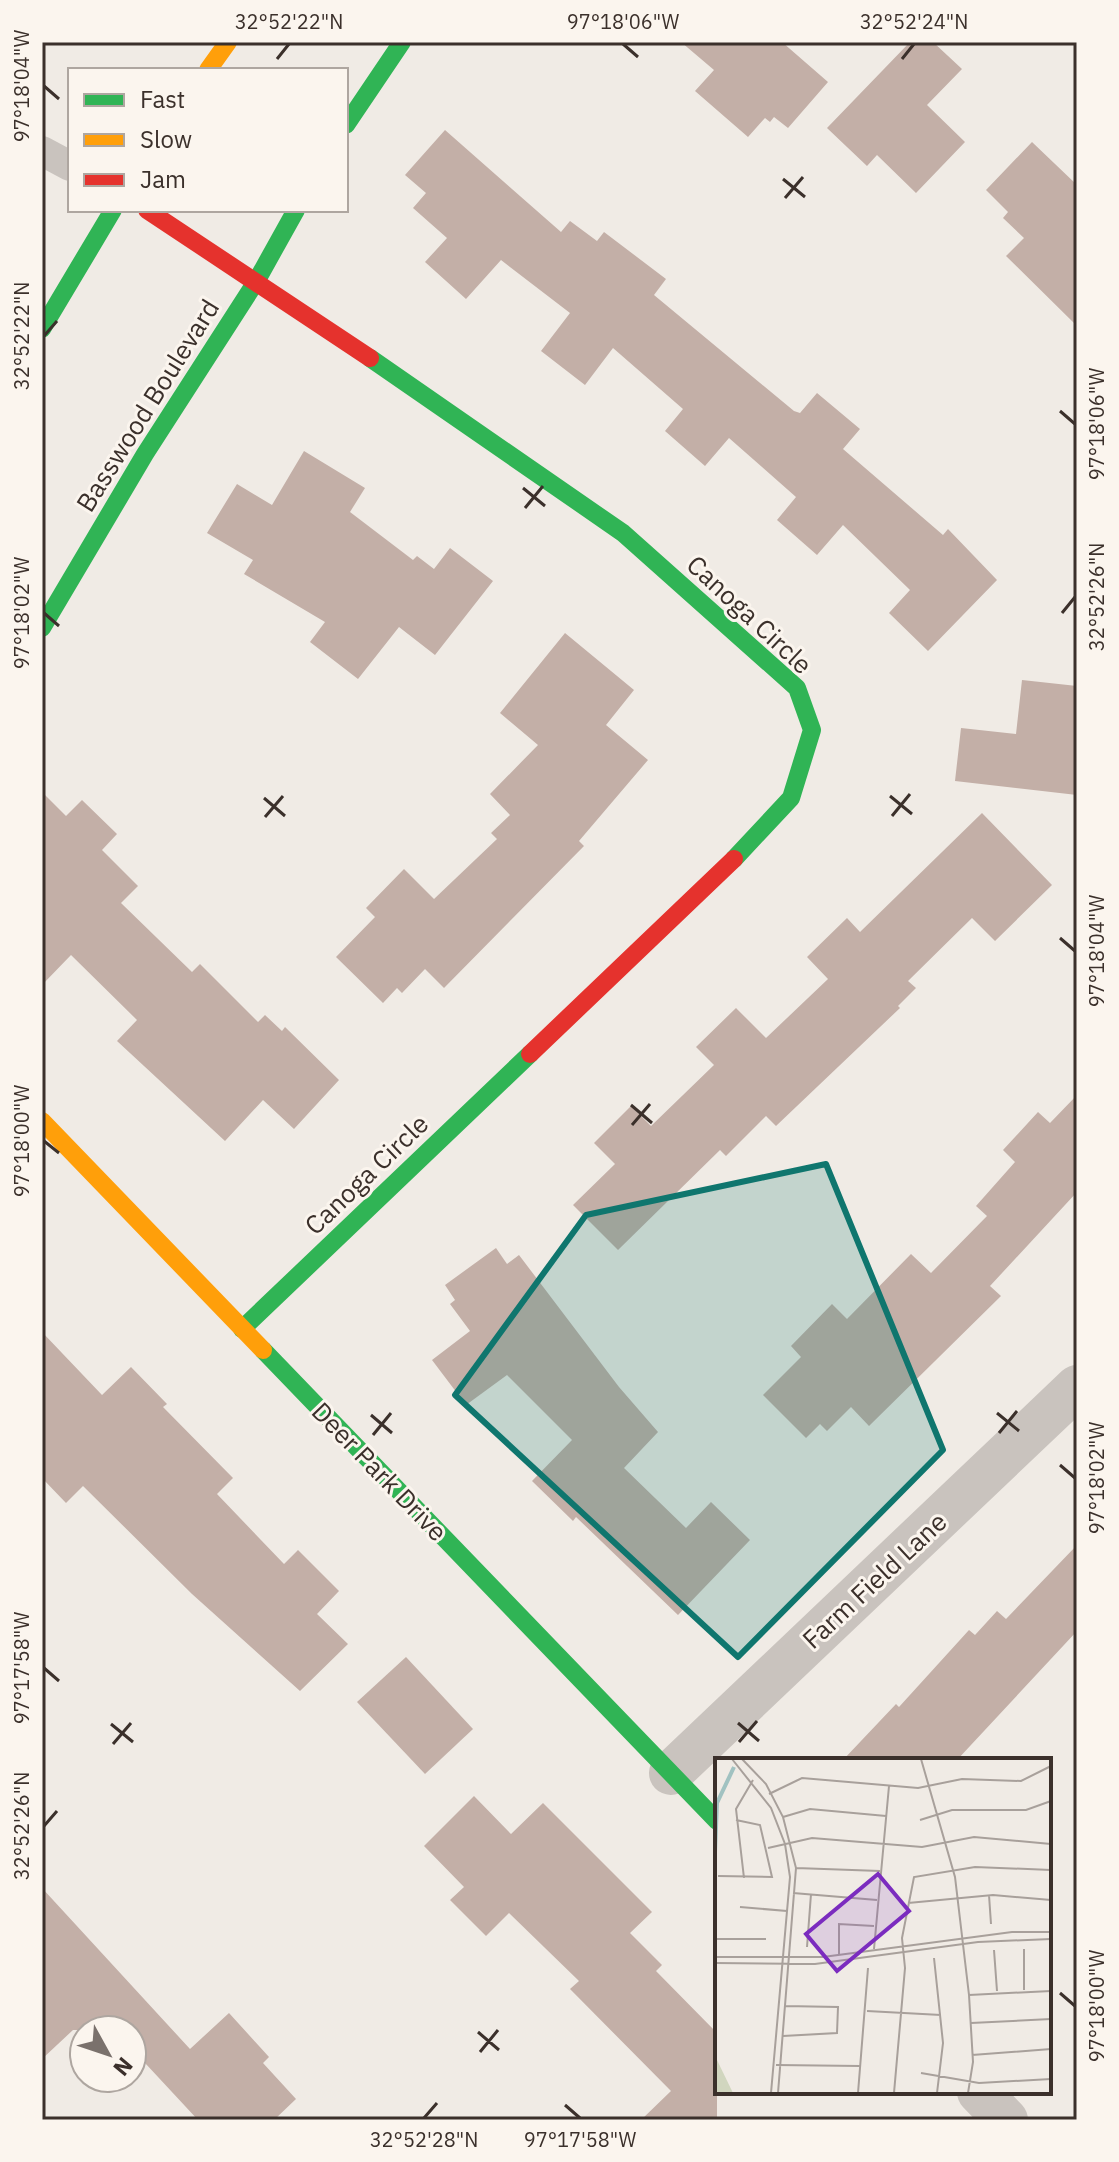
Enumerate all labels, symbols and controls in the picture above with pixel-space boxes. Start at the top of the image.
text: 32°52'22"N [235,8,343,35]
text: 97°18'06"W [567,8,680,35]
text: 32°52'24"N [860,8,968,35]
text: 97°18'04"W [8,29,35,142]
legend [68,68,348,212]
text: Fast [140,83,185,115]
text: Slow [140,123,192,155]
text: Jam [140,163,186,195]
text: 32°52'22"N [8,282,35,390]
street label: Basswood Boulevard [68,292,226,518]
text: 97°18'06"W [1083,367,1110,480]
text: 32°52'26"N [1083,543,1110,651]
street label: Canoga Circle [680,547,820,681]
text: 97°18'02"W [8,556,35,669]
text: 97°18'04"W [1083,894,1110,1007]
text: 97°18'00"W [8,1084,35,1197]
street label: Canoga Circle [297,1106,435,1242]
street label: Deer Park Drive [305,1394,455,1548]
text: 97°18'02"W [1083,1421,1110,1534]
street label: Farm Field Lane [795,1504,953,1656]
text: 97°17'58"W [8,1611,35,1724]
inset map [715,1758,1051,2094]
text: 32°52'26"N [8,1772,35,1880]
text: 97°18'00"W [1083,1949,1110,2062]
north arrow [68,2014,148,2094]
text: N [107,2052,140,2083]
text: 32°52'28"N [370,2126,478,2153]
text: 97°17'58"W [524,2126,637,2153]

